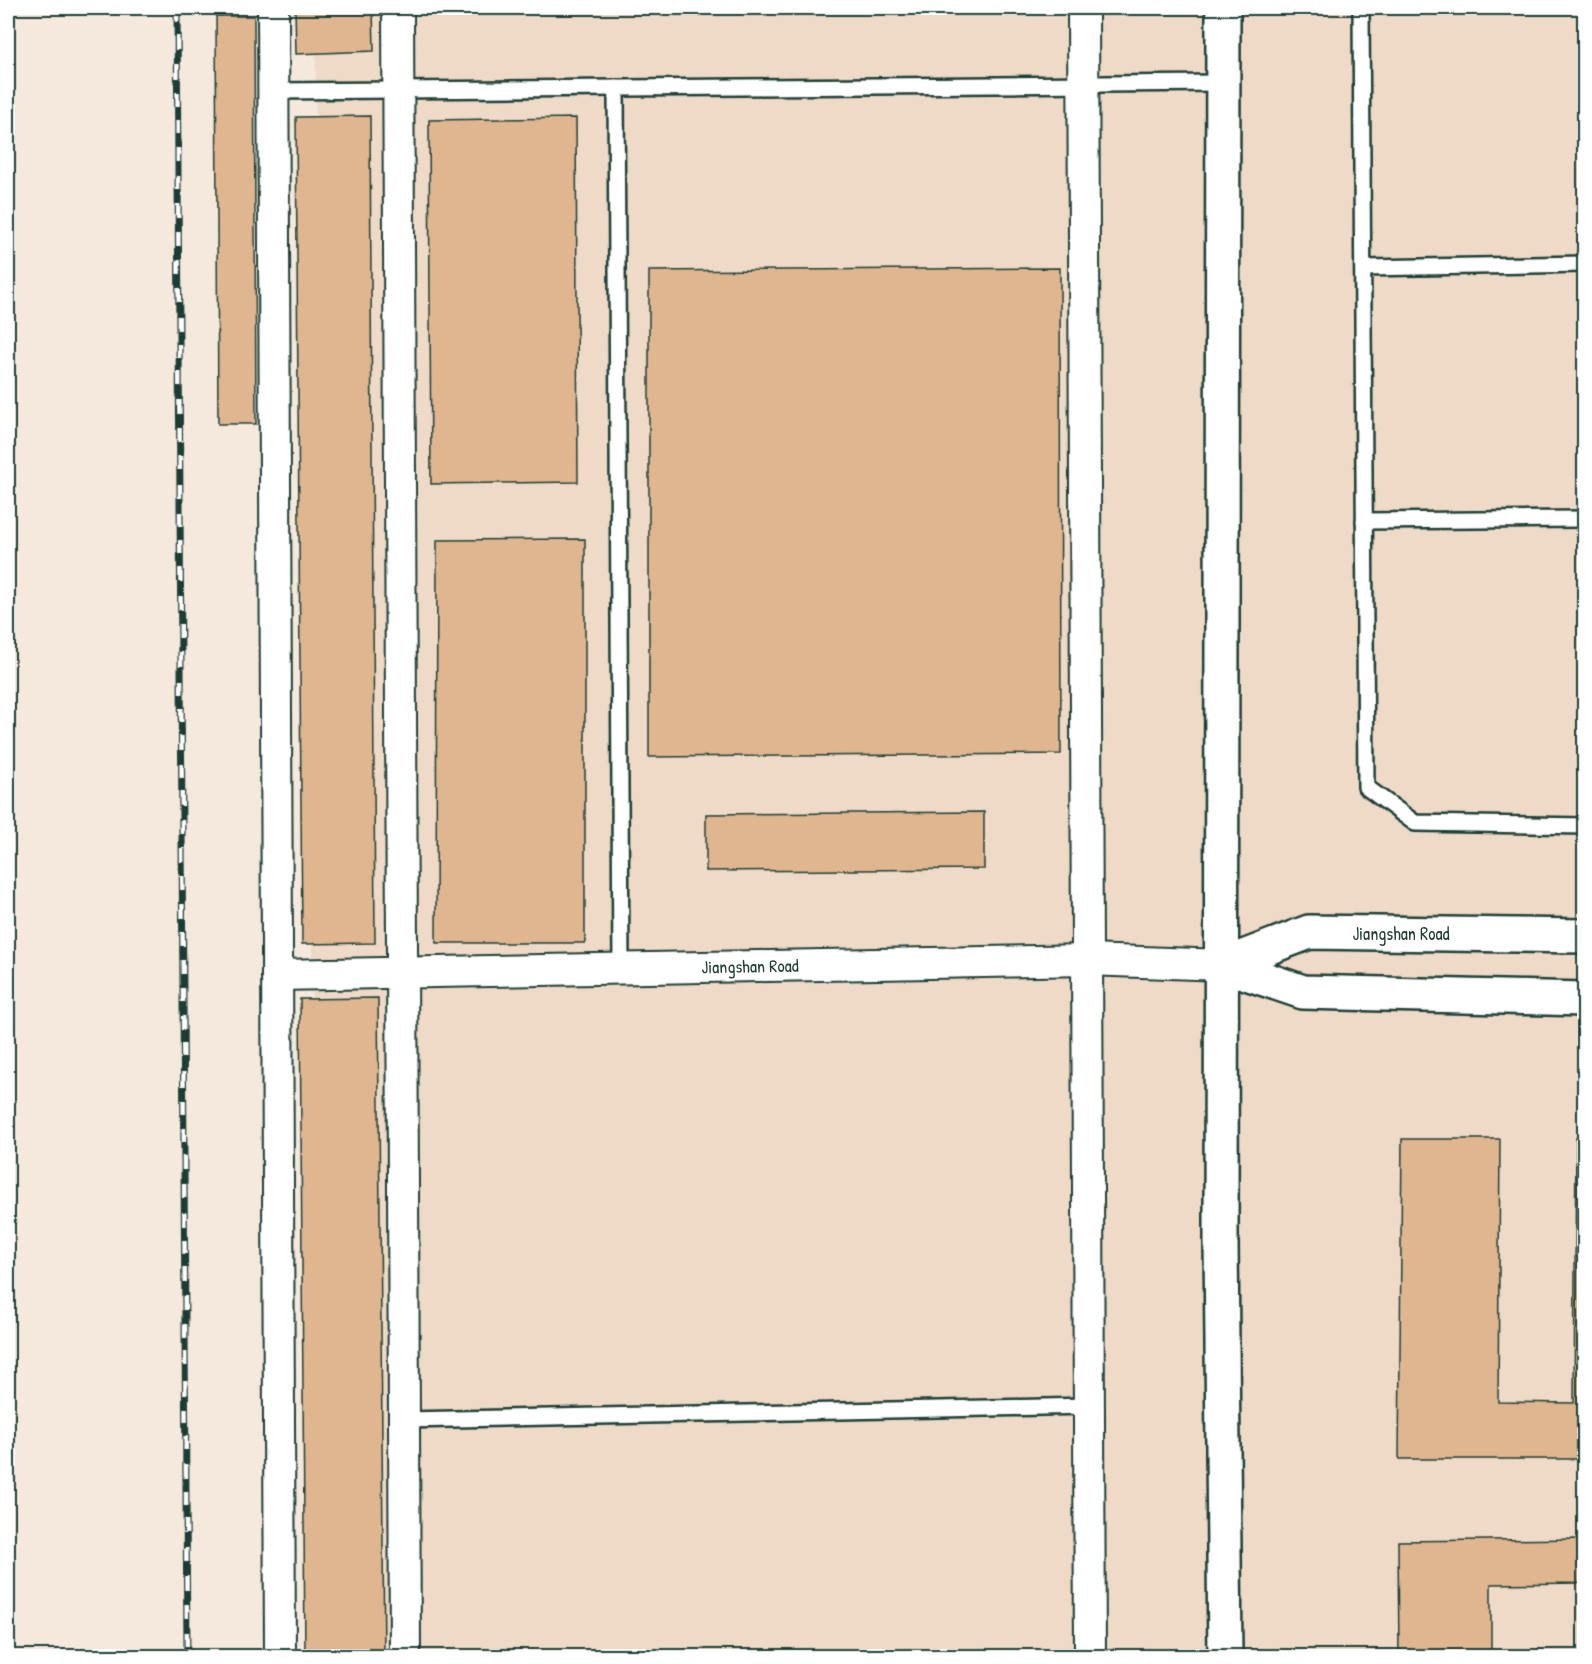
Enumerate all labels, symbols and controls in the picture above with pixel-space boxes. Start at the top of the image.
street label: Jiangshan Road [1352,921,1450,946]
street label: Jiangshan Road [701,953,799,979]

